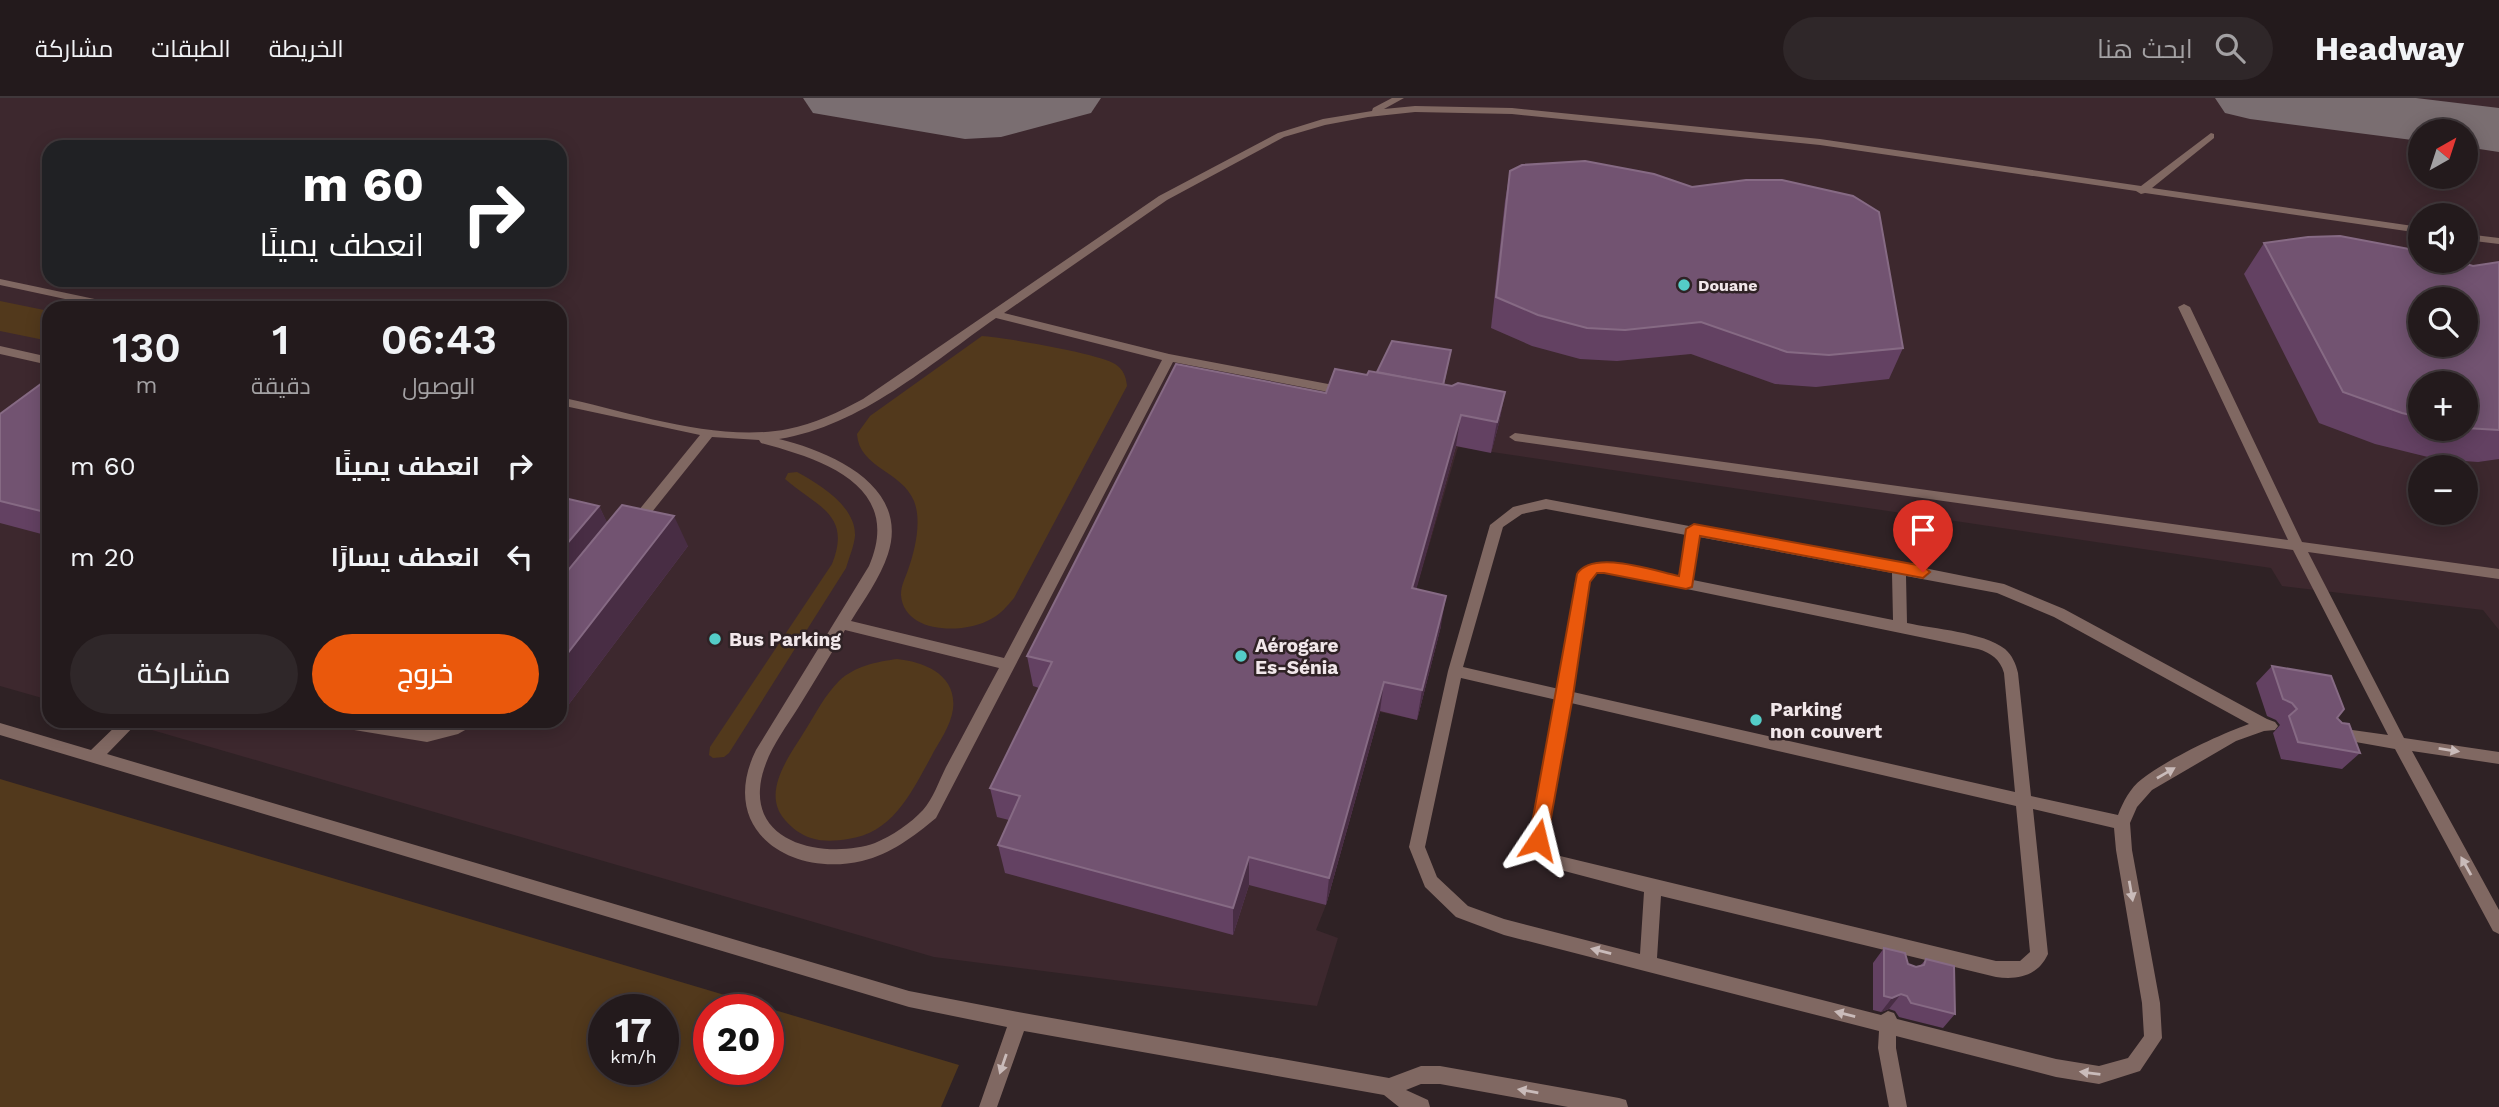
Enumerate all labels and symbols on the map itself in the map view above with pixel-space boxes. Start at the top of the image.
north arrow [2408,119,2478,189]
place label: Douane [1698,276,1757,295]
marker: Douane [1676,277,1692,293]
pin [1893,500,1953,572]
place label: Bus Parking [729,628,841,651]
marker: Bus Parking [707,631,723,647]
place label: Aérogare Es-Sénia [1255,634,1339,679]
marker: Aérogare Es-Sénia [1233,648,1249,664]
place label: Parking non couvert [1770,698,1883,743]
marker: Parking non couvert [1748,712,1764,728]
one-way arrow [2438,745,2460,756]
one-way arrow [2156,767,2175,780]
position arrow [1501,803,1575,877]
one-way arrow [2461,856,2472,876]
one-way arrow [2126,880,2137,902]
one-way arrow [1590,945,1612,956]
speed limit sign: 20 [693,994,784,1085]
one-way arrow [1834,1008,1856,1019]
one-way arrow [997,1054,1008,1075]
one-way arrow [2079,1068,2101,1079]
one-way arrow [1517,1085,1539,1096]

